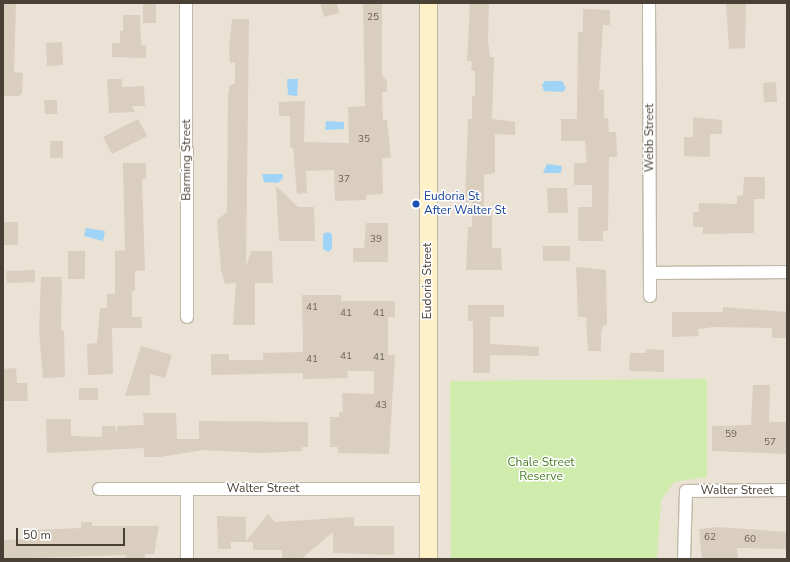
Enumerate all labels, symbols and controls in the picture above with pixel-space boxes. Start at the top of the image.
house number: 25 [367,12,379,24]
street label: Webb Street [643,104,657,172]
street label: Barming Street [180,119,194,201]
house number: 35 [358,134,370,146]
house number: 37 [338,174,350,186]
place label: Eudoria St After Walter St [424,190,506,218]
marker: Eudoria St After Walter St [411,199,421,209]
house number: 39 [370,234,382,246]
street label: Eudoria Street [421,243,435,319]
house number: 41 [306,302,318,314]
house number: 41 [340,308,352,320]
house number: 41 [373,308,385,320]
house number: 41 [340,351,352,363]
house number: 41 [373,352,385,364]
house number: 41 [306,354,318,366]
house number: 43 [375,400,387,412]
house number: 59 [725,429,737,441]
house number: 57 [764,437,776,449]
park label: Chale Street Reserve [508,456,574,484]
street label: Walter Street [227,482,299,496]
street label: Walter Street [701,484,773,498]
scale bar [18,520,127,546]
text: 50 m [23,527,51,543]
house number: 62 [704,532,716,544]
house number: 60 [744,534,756,546]

